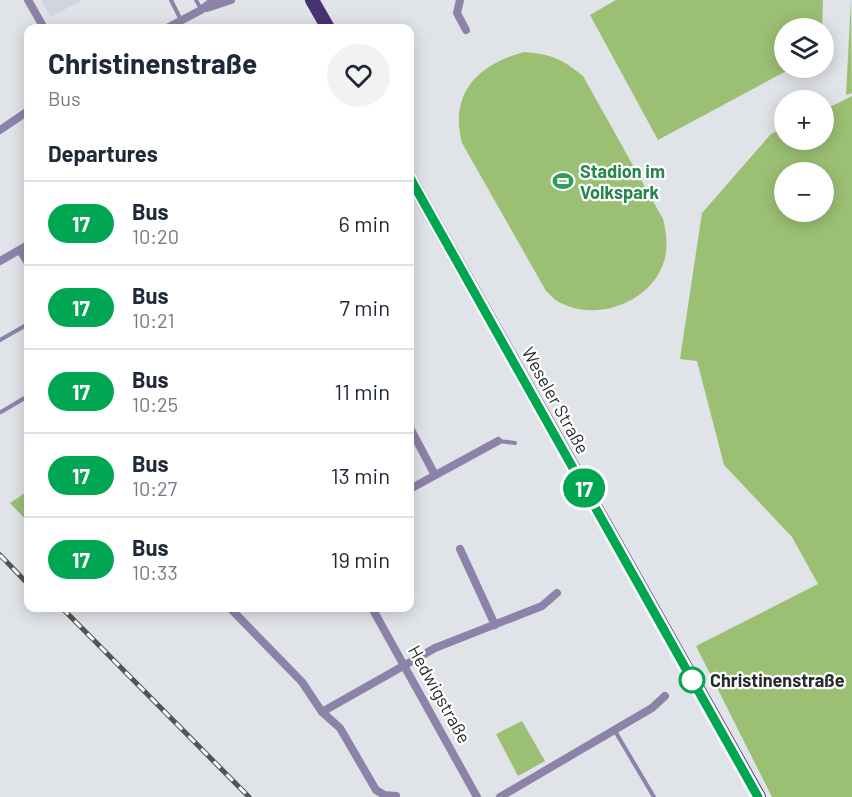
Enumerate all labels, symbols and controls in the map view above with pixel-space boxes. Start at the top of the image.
map controls [774,18,834,222]
button: layers [774,18,834,78]
button: heart [327,44,390,107]
text: Christinenstraße [48,46,257,80]
text: Bus [48,86,81,110]
button: + [774,90,834,150]
text: Departures [48,140,158,166]
place label: Stadion im Volkspark [580,160,665,203]
button: − [774,162,834,222]
sports icon: Stadion im Volkspark [551,169,575,193]
text: Bus [132,198,169,224]
text: 6 min [339,210,390,236]
text: 17 [72,211,90,236]
text: 10:20 [132,224,179,248]
text: Bus [132,282,169,308]
text: 7 min [340,294,390,320]
text: 17 [72,295,90,320]
text: 10:21 [132,308,175,332]
street label: Weseler Straße [518,343,594,457]
text: Bus [132,366,169,392]
text: 11 min [334,378,390,404]
text: 17 [72,379,90,404]
text: 10:25 [132,392,178,416]
text: Bus [132,450,169,476]
text: 13 min [331,462,390,488]
text: 17 [72,463,90,488]
line badge: 17 [557,468,611,508]
text: 10:27 [132,476,177,500]
text: 17 [575,476,593,501]
text: Bus [132,534,169,560]
text: 19 min [331,546,390,572]
text: 17 [72,547,90,572]
text: 10:33 [132,560,178,584]
street label: Hedwigstraße [404,641,476,747]
marker: Christinenstraße [679,667,705,693]
place label: Christinenstraße [710,669,845,691]

